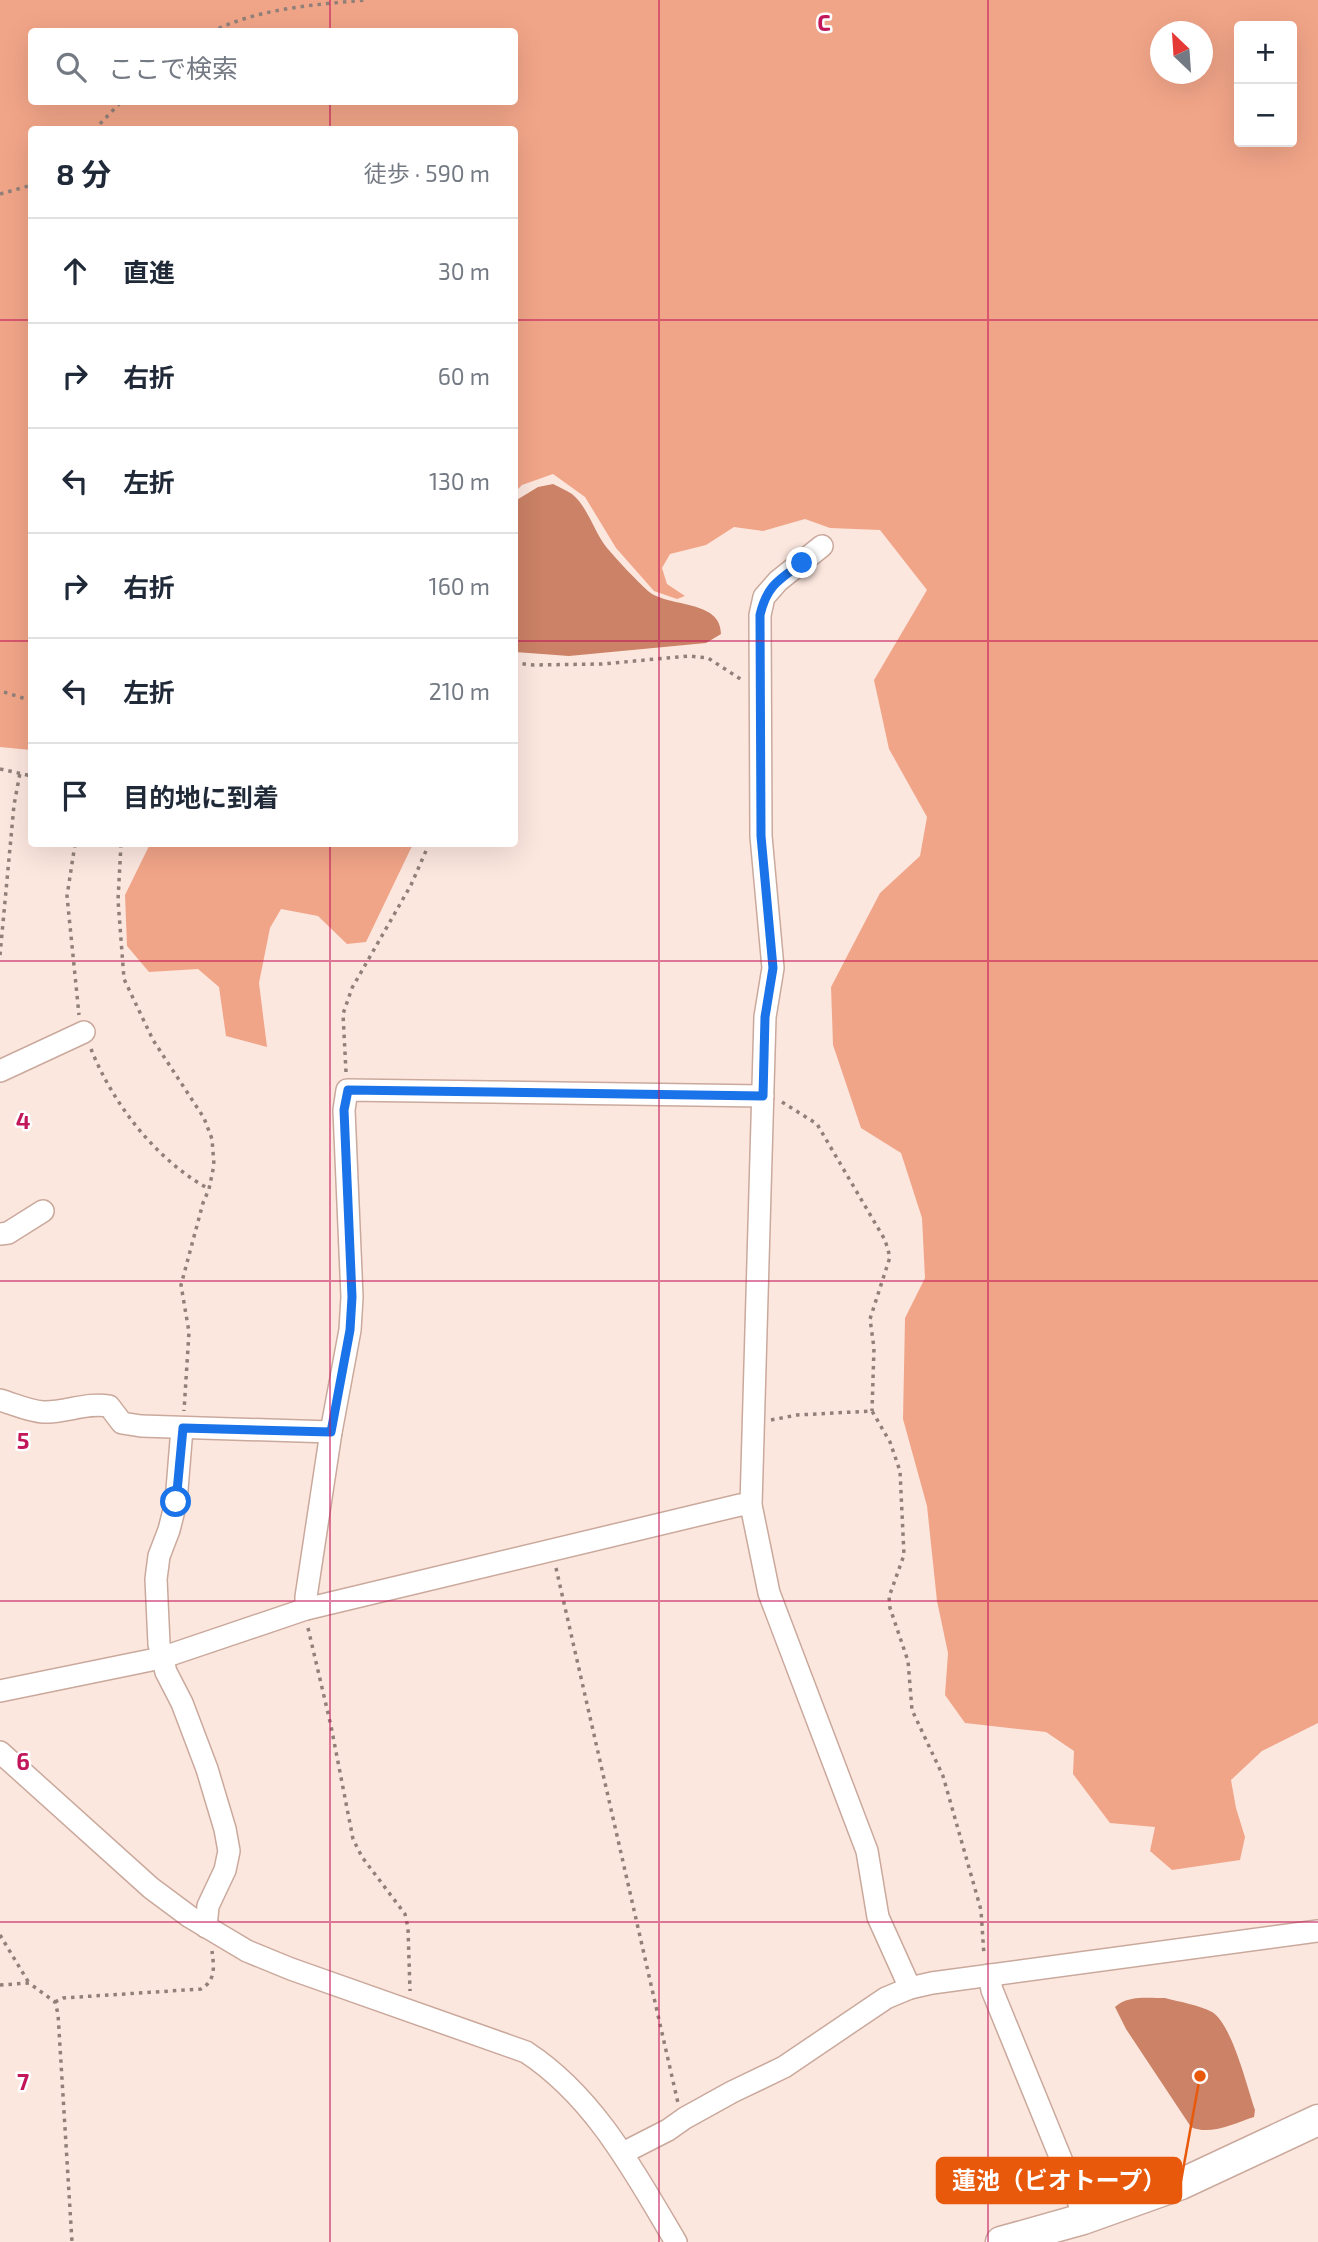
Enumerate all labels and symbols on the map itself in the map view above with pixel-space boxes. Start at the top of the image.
text: C [817,8,831,36]
north arrow [1150,21,1213,84]
route end [786,547,817,578]
text: 4 [16,1106,30,1134]
text: 5 [17,1426,29,1454]
route start [160,1486,191,1517]
text: 6 [16,1747,30,1775]
text: 7 [17,2067,29,2095]
callout: 蓮池（ビオトープ） [937,2158,1181,2203]
text: 蓮池（ビオトープ） [952,2165,1166,2194]

